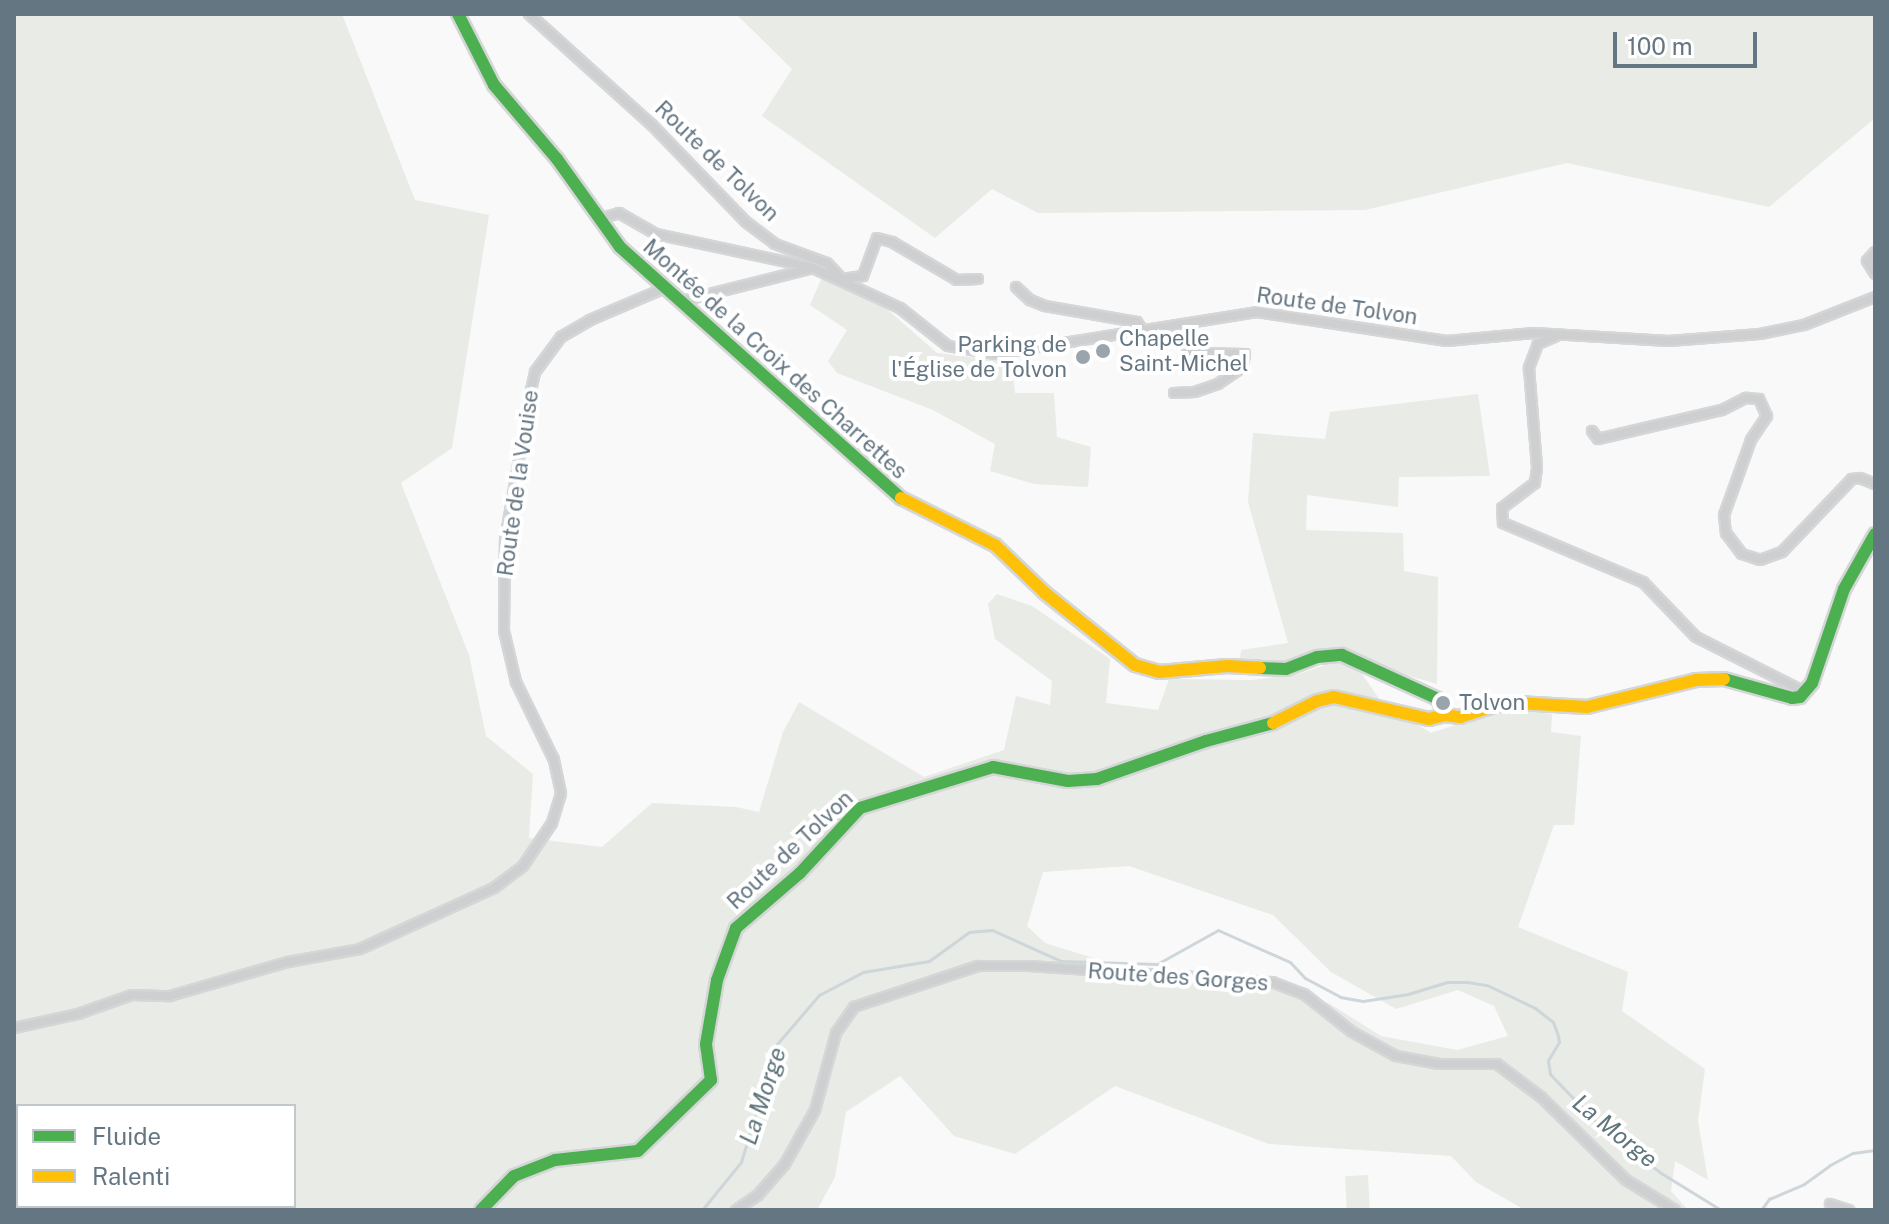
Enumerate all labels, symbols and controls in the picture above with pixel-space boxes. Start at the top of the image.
scale bar [1617,16,1761,66]
text: 100 m [1627,32,1693,60]
street label: Route de Tolvon [649,95,785,227]
street label: Montée de la Croix des Charrettes [637,233,913,485]
street label: Route de Tolvon [1255,282,1419,330]
place label: Chapelle Saint-Michel [1119,325,1249,376]
place label: Parking de l'Église de Tolvon [891,331,1067,382]
marker: Chapelle Saint-Michel [1094,342,1112,360]
marker: Parking de l'Église de Tolvon [1074,348,1092,366]
street label: Route de la Vouise [492,388,544,578]
place label: Tolvon [1459,690,1525,716]
marker: Tolvon [1434,694,1452,712]
street label: Route de Tolvon [721,785,859,915]
street label: Route des Gorges [1087,958,1269,996]
water label: La Morge [734,1044,792,1148]
water label: La Morge [1567,1088,1663,1174]
legend [16,1104,296,1208]
text: Fluide [92,1122,161,1150]
text: Ralenti [92,1162,170,1190]

